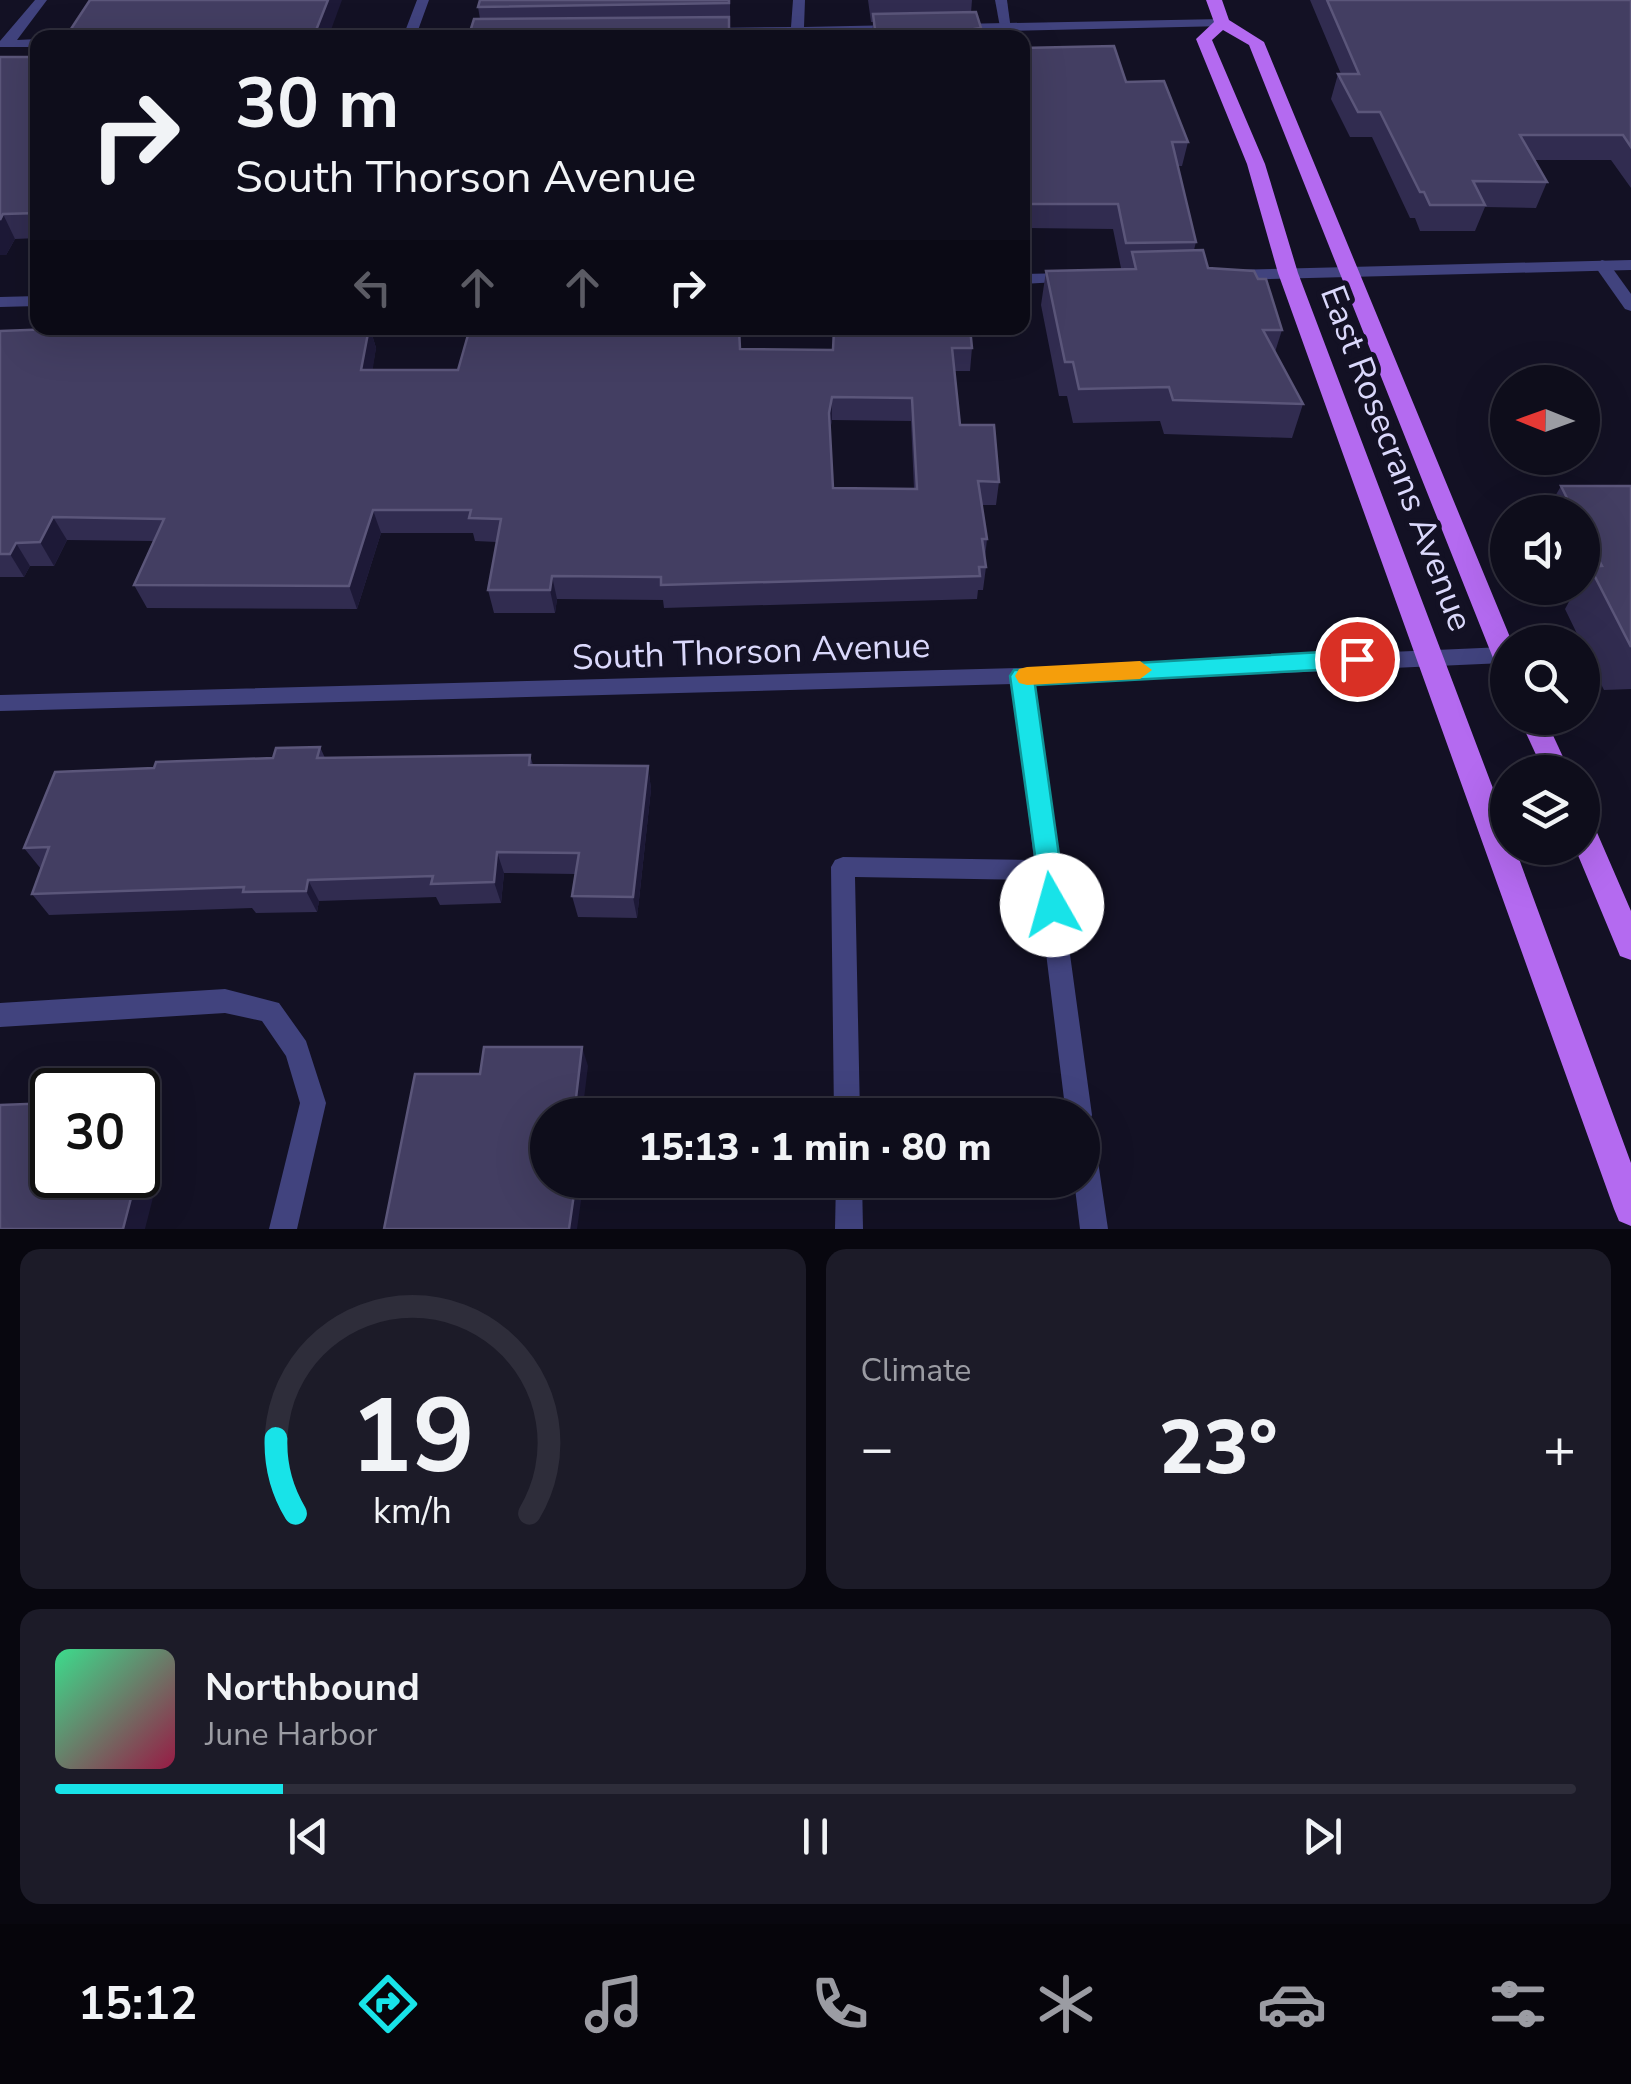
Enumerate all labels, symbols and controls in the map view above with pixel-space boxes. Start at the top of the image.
text: 30 m [235,56,399,152]
icon: right [70,70,200,200]
text: South Thorson Avenue [235,147,696,208]
icon: left [345,260,400,315]
icon: ahead [450,260,505,315]
icon: ahead [555,260,610,315]
icon: right [660,260,715,315]
street label: East Rosecrans Avenue [1309,279,1484,638]
north arrow [1490,365,1600,475]
map controls [1490,365,1600,865]
button: sound [1490,495,1600,605]
pin [1315,617,1400,702]
street label: South Thorson Avenue [571,622,931,681]
button: search [1490,625,1600,735]
icon: arrive [1330,632,1385,687]
button: layers [1490,755,1600,865]
position arrow [1000,853,1104,957]
speed limit sign: 30 [30,1068,160,1198]
text: 15:13 · 1 min · 80 m [639,1122,991,1173]
text: Climate [861,1349,971,1392]
text: 19 [350,1366,475,1508]
text: 23° [1159,1397,1278,1499]
text: − [861,1411,894,1486]
text: + [1543,1411,1576,1486]
text: km/h [373,1487,452,1536]
text: Northbound [205,1662,420,1713]
text: June Harbor [205,1713,377,1756]
icon: previous [281,1809,336,1864]
icon: pause [788,1809,843,1864]
icon: next [1295,1809,1350,1864]
icon: directions [353,1969,423,2039]
icon: music [579,1969,649,2039]
icon: phone [805,1969,875,2039]
icon: climate [1031,1969,1101,2039]
icon: car [1257,1969,1327,2039]
icon: filters [1483,1969,1553,2039]
text: 15:12 [78,1974,197,2035]

